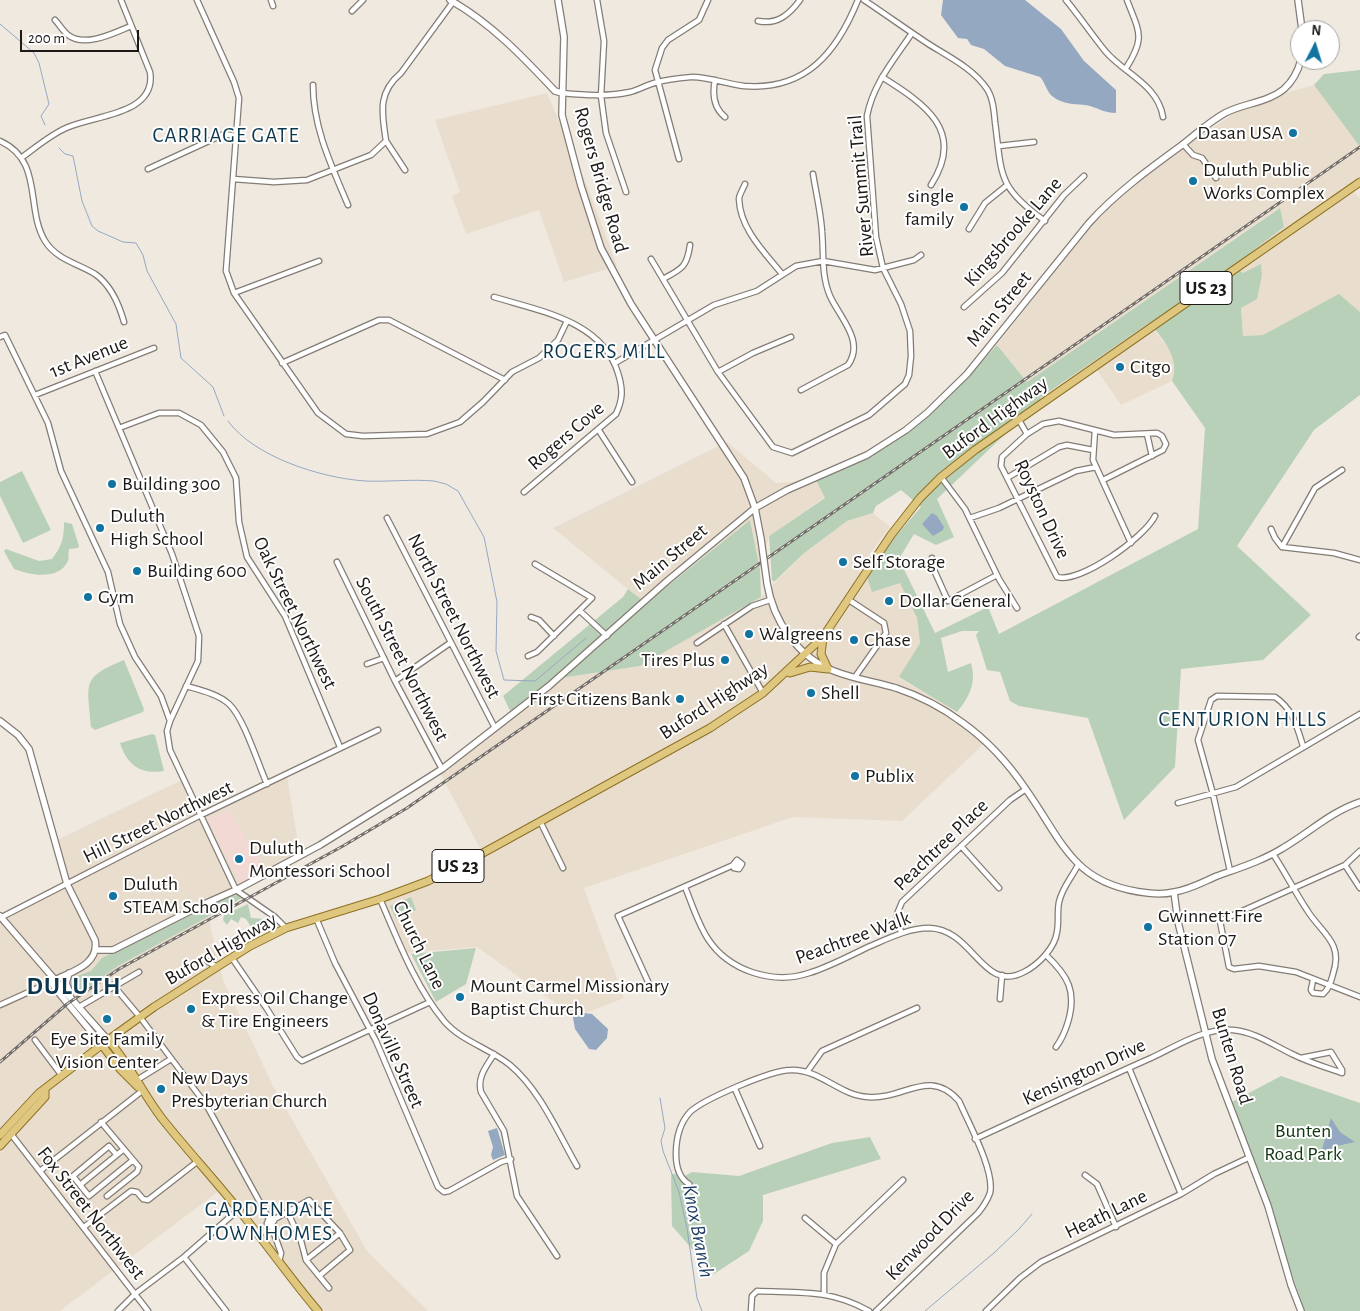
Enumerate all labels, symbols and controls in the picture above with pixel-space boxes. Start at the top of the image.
scale bar [22,20,141,52]
north arrow [1290,20,1340,70]
text: N [1311,24,1322,38]
text: 200 m [28,31,65,46]
street label: Rogers Bridge Road [569,104,633,256]
street label: River Summit Trail [843,114,879,258]
place label: Dasan USA [1197,121,1283,145]
district label: CARRIAGE GATE [151,123,301,149]
marker: Dasan USA [1287,127,1299,139]
place label: Duluth Public Works Complex [1203,158,1325,205]
street label: Kingsbrooke Lane [959,172,1067,292]
marker: Duluth Public Works Complex [1187,175,1199,187]
place label: single family [905,184,954,231]
marker: single family [958,201,970,213]
street label: Main Street [961,266,1037,352]
road number: US 23 [1180,272,1232,304]
street label: 1st Avenue [46,330,132,384]
district label: ROGERS MILL [541,339,667,365]
place label: Citgo [1130,355,1171,379]
marker: Citgo [1114,361,1126,373]
street label: Buford Highway [937,372,1053,464]
street label: Rogers Cove [523,396,609,476]
street label: Royston Drive [1009,456,1075,562]
place label: Building 300 [122,472,221,496]
marker: Building 300 [106,478,118,490]
place label: Duluth High School [110,504,204,551]
street label: Main Street [628,519,712,595]
marker: Duluth High School [94,522,106,534]
street label: North Street Northwest [402,530,506,702]
street label: Oak Street Northwest [248,533,342,693]
place label: Self Storage [853,550,945,574]
marker: Self Storage [837,556,849,568]
place label: Building 600 [147,559,247,583]
marker: Building 600 [131,565,143,577]
street label: South Street Northwest [350,573,454,745]
place label: Gym [98,585,134,609]
place label: Dollar General [899,589,1011,613]
marker: Gym [82,591,94,603]
marker: Dollar General [883,595,895,607]
place label: Walgreens [759,622,842,646]
marker: Walgreens [743,628,755,640]
place label: Chase [864,628,911,652]
marker: Chase [848,634,860,646]
place label: Tires Plus [641,648,715,672]
marker: Tires Plus [719,654,731,666]
street label: Buford Highway [655,657,773,745]
place label: Shell [821,681,860,705]
place label: First Citizens Bank [529,687,670,711]
marker: Shell [805,687,817,699]
marker: First Citizens Bank [674,693,686,705]
district label: CENTURION HILLS [1157,707,1329,733]
place label: Publix [865,764,914,788]
marker: Publix [849,770,861,782]
street label: Hill Street Northwest [79,775,237,869]
street label: Peachtree Place [889,794,993,896]
place label: Duluth Montessori School [249,836,390,883]
road number: US 23 [432,849,484,882]
marker: Duluth Montessori School [233,853,245,865]
place label: Duluth STEAM School [123,872,234,919]
marker: Duluth STEAM School [107,890,119,902]
street label: Church Lane [387,897,451,993]
place label: Gwinnett Fire Station 07 [1158,904,1263,951]
street label: Peachtree Walk [792,906,914,970]
street label: Buford Highway [161,907,281,991]
marker: Gwinnett Fire Station 07 [1142,921,1154,933]
district label: DULUTH [26,971,122,1001]
place label: Mount Carmel Missionary Baptist Church [470,974,669,1021]
place label: Express Oil Change & Tire Engineers [201,986,348,1033]
street label: Donaville Street [357,988,429,1112]
marker: Mount Carmel Missionary Baptist Church [454,991,466,1003]
marker: Express Oil Change & Tire Engineers [185,1003,197,1015]
street label: Bunten Road [1206,1005,1258,1107]
marker: Eye Site Family Vision Center [101,1013,113,1025]
place label: Eye Site Family Vision Center [50,1027,164,1074]
street label: Kensington Drive [1019,1033,1149,1111]
place label: New Days Presbyterian Church [171,1066,327,1113]
marker: New Days Presbyterian Church [155,1083,167,1095]
park label: Bunten Road Park [1264,1119,1342,1166]
street label: Fox Street Northwest [32,1142,150,1284]
water label: Knox Branch [677,1182,719,1280]
street label: Kenwood Drive [880,1184,980,1286]
street label: Heath Lane [1061,1184,1151,1244]
district label: GARDENDALE TOWNHOMES [203,1197,335,1247]

